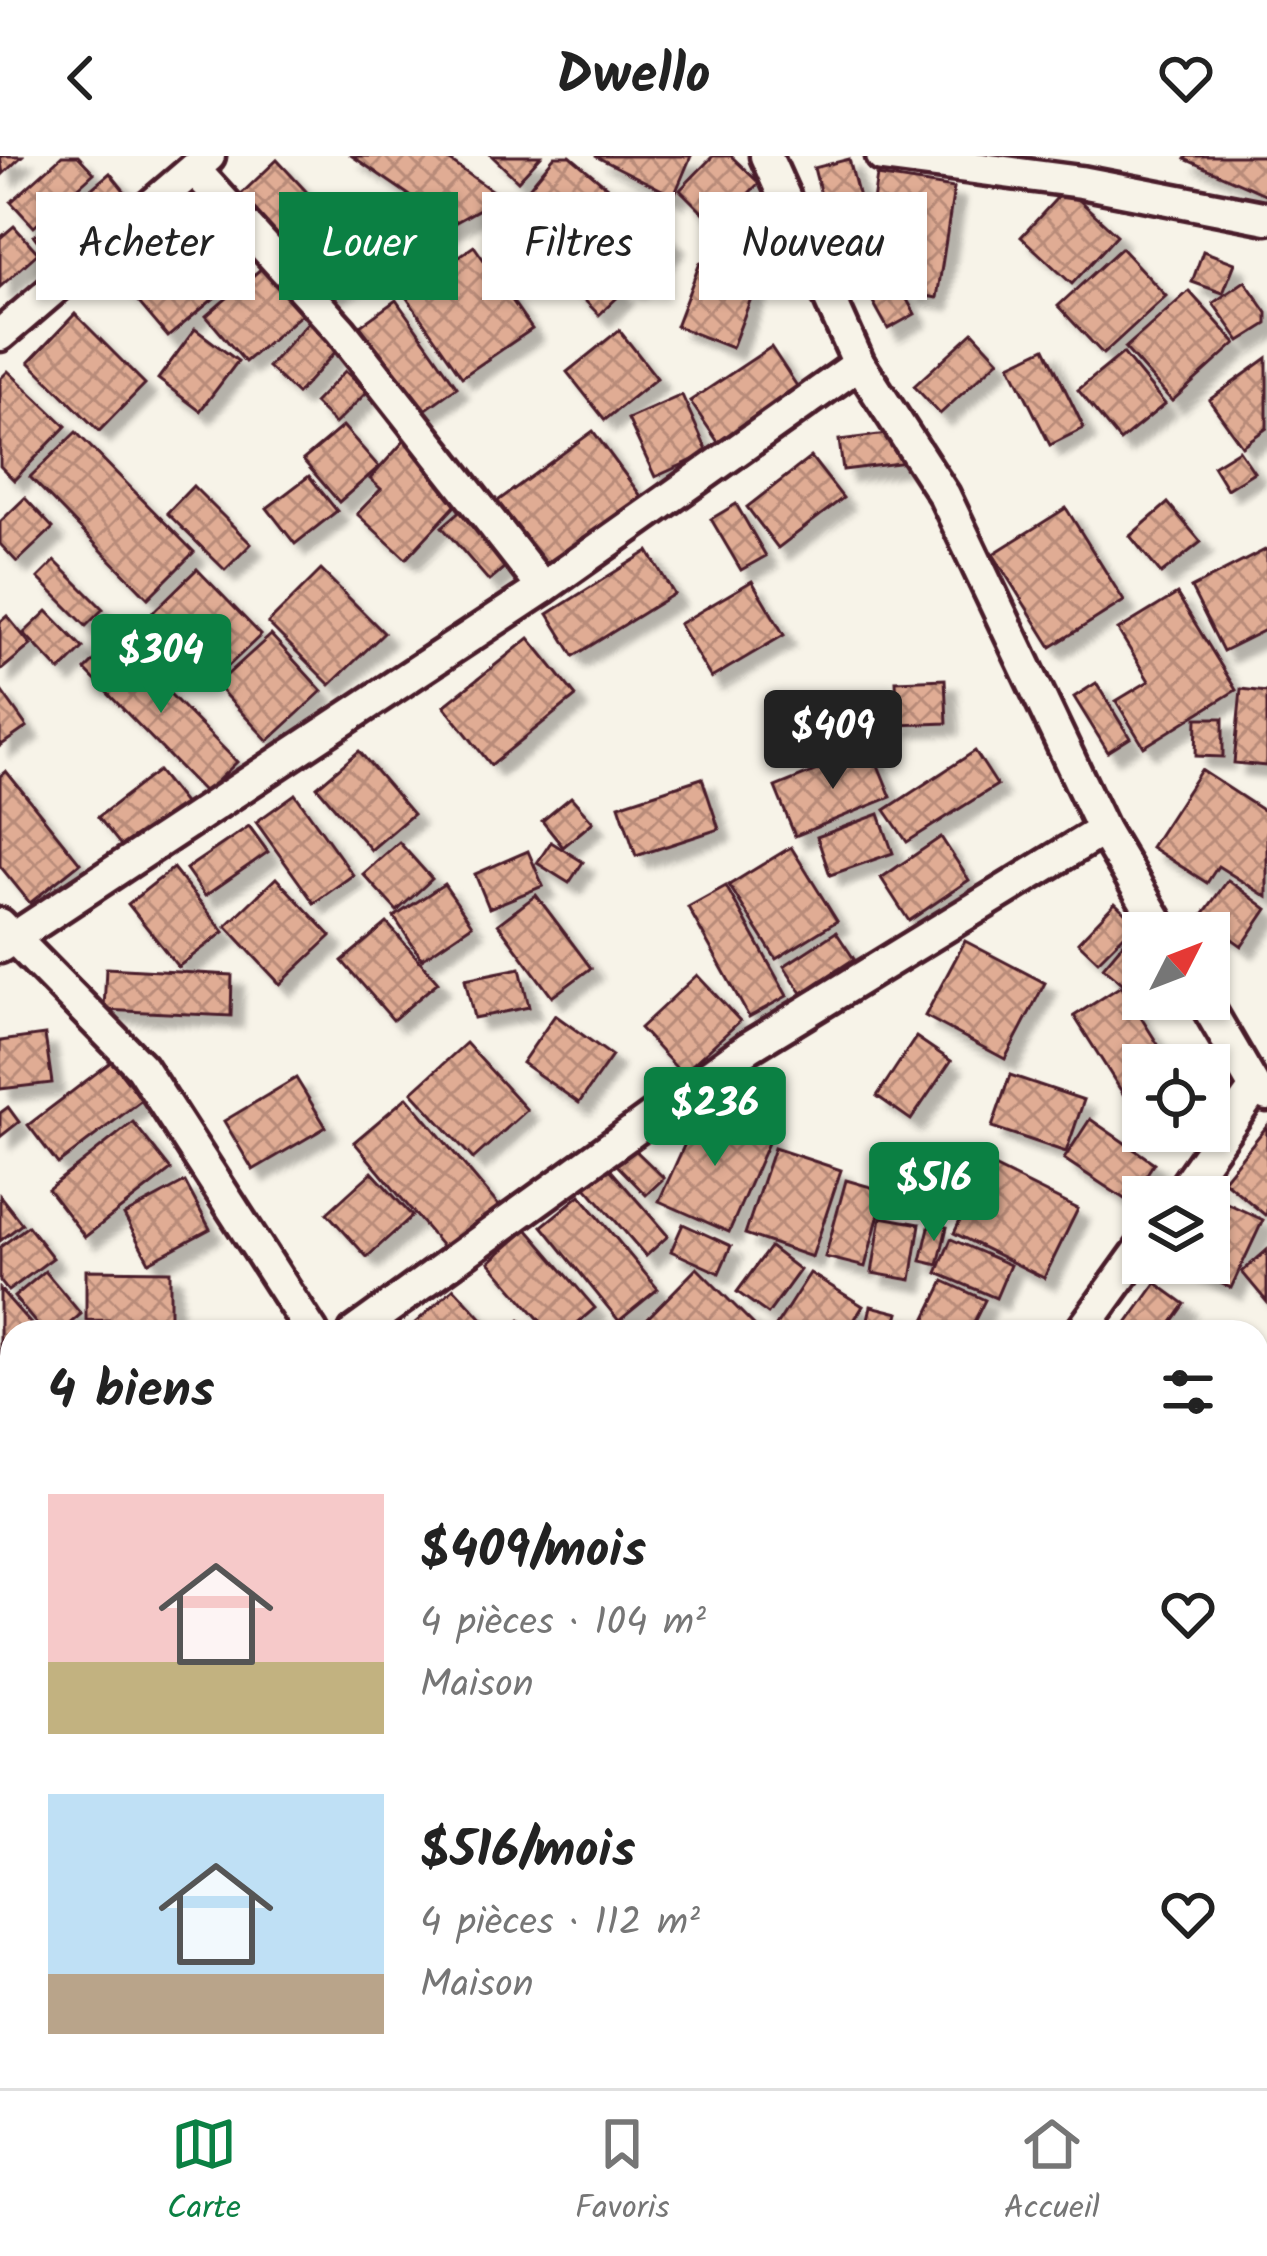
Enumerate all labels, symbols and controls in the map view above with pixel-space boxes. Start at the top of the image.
text: Dwello [556,35,711,121]
icon: back [48,45,114,111]
icon: heart [1153,45,1219,111]
chip: Acheter [36,192,255,300]
chip: Louer [279,192,458,300]
chip: Filtres [482,192,675,300]
chip: Nouveau [699,192,927,300]
pin: $304 [90,614,232,716]
text: $304 [118,622,204,684]
pin: $409 [762,690,904,792]
text: $409 [791,698,875,760]
north arrow [1122,912,1230,1020]
map controls [1122,912,1230,1284]
button: locate [1122,1044,1230,1152]
pin: $236 [644,1067,786,1169]
text: $236 [671,1075,759,1137]
pin: $516 [863,1142,1005,1244]
text: $516 [896,1150,972,1212]
button: layers [1122,1176,1230,1284]
text: 4 biens [48,1352,215,1433]
icon: filters [1155,1359,1221,1425]
text: $409/mois [420,1512,646,1593]
icon: home [144,1542,288,1686]
icon: heart [1155,1581,1221,1647]
text: 4 pièces · 104 m² [420,1593,706,1655]
text: Maison [420,1655,533,1717]
text: $516/mois [420,1812,636,1893]
icon: home [144,1842,288,1986]
icon: heart [1155,1881,1221,1947]
text: 4 pièces · 112 m² [420,1893,700,1955]
text: Maison [420,1955,533,2017]
tab: Carte [167,2111,241,2236]
tab: Favoris [575,2111,670,2236]
tab: Accueil [1004,2111,1100,2236]

